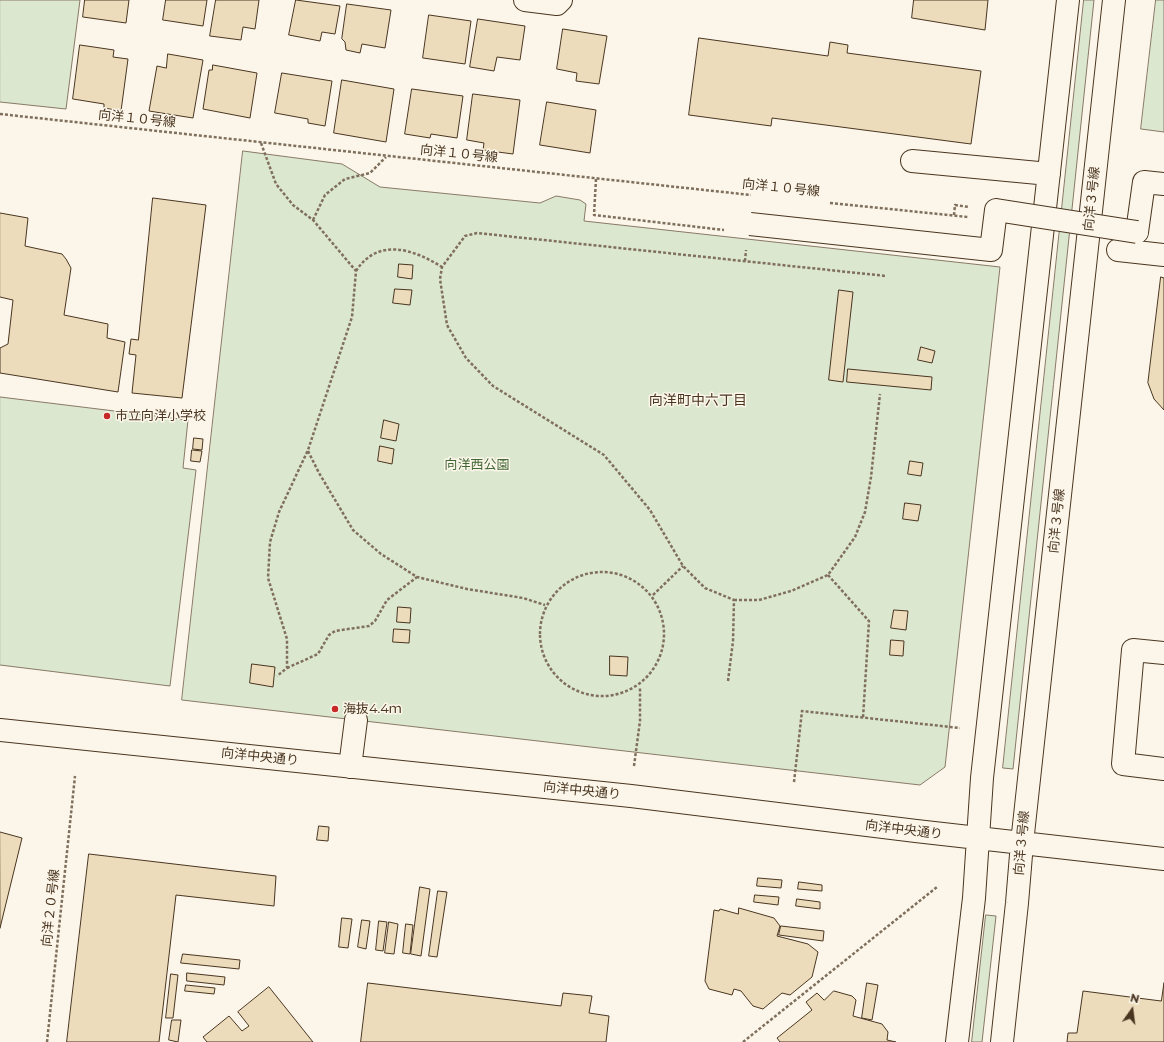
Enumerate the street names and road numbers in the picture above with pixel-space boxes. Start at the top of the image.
street label: 向洋１０号線 [97,107,177,131]
street label: 向洋１０号線 [419,142,499,166]
street label: 向洋３号線 [1081,166,1103,232]
street label: 向洋１０号線 [741,176,821,200]
street label: 向洋３号線 [1046,488,1068,554]
street label: 向洋中央通り [220,745,300,769]
street label: 向洋中央通り [542,779,622,803]
street label: 向洋３号線 [1011,810,1033,876]
street label: 向洋中央通り [864,818,944,842]
street label: 向洋２０号線 [39,868,63,948]

